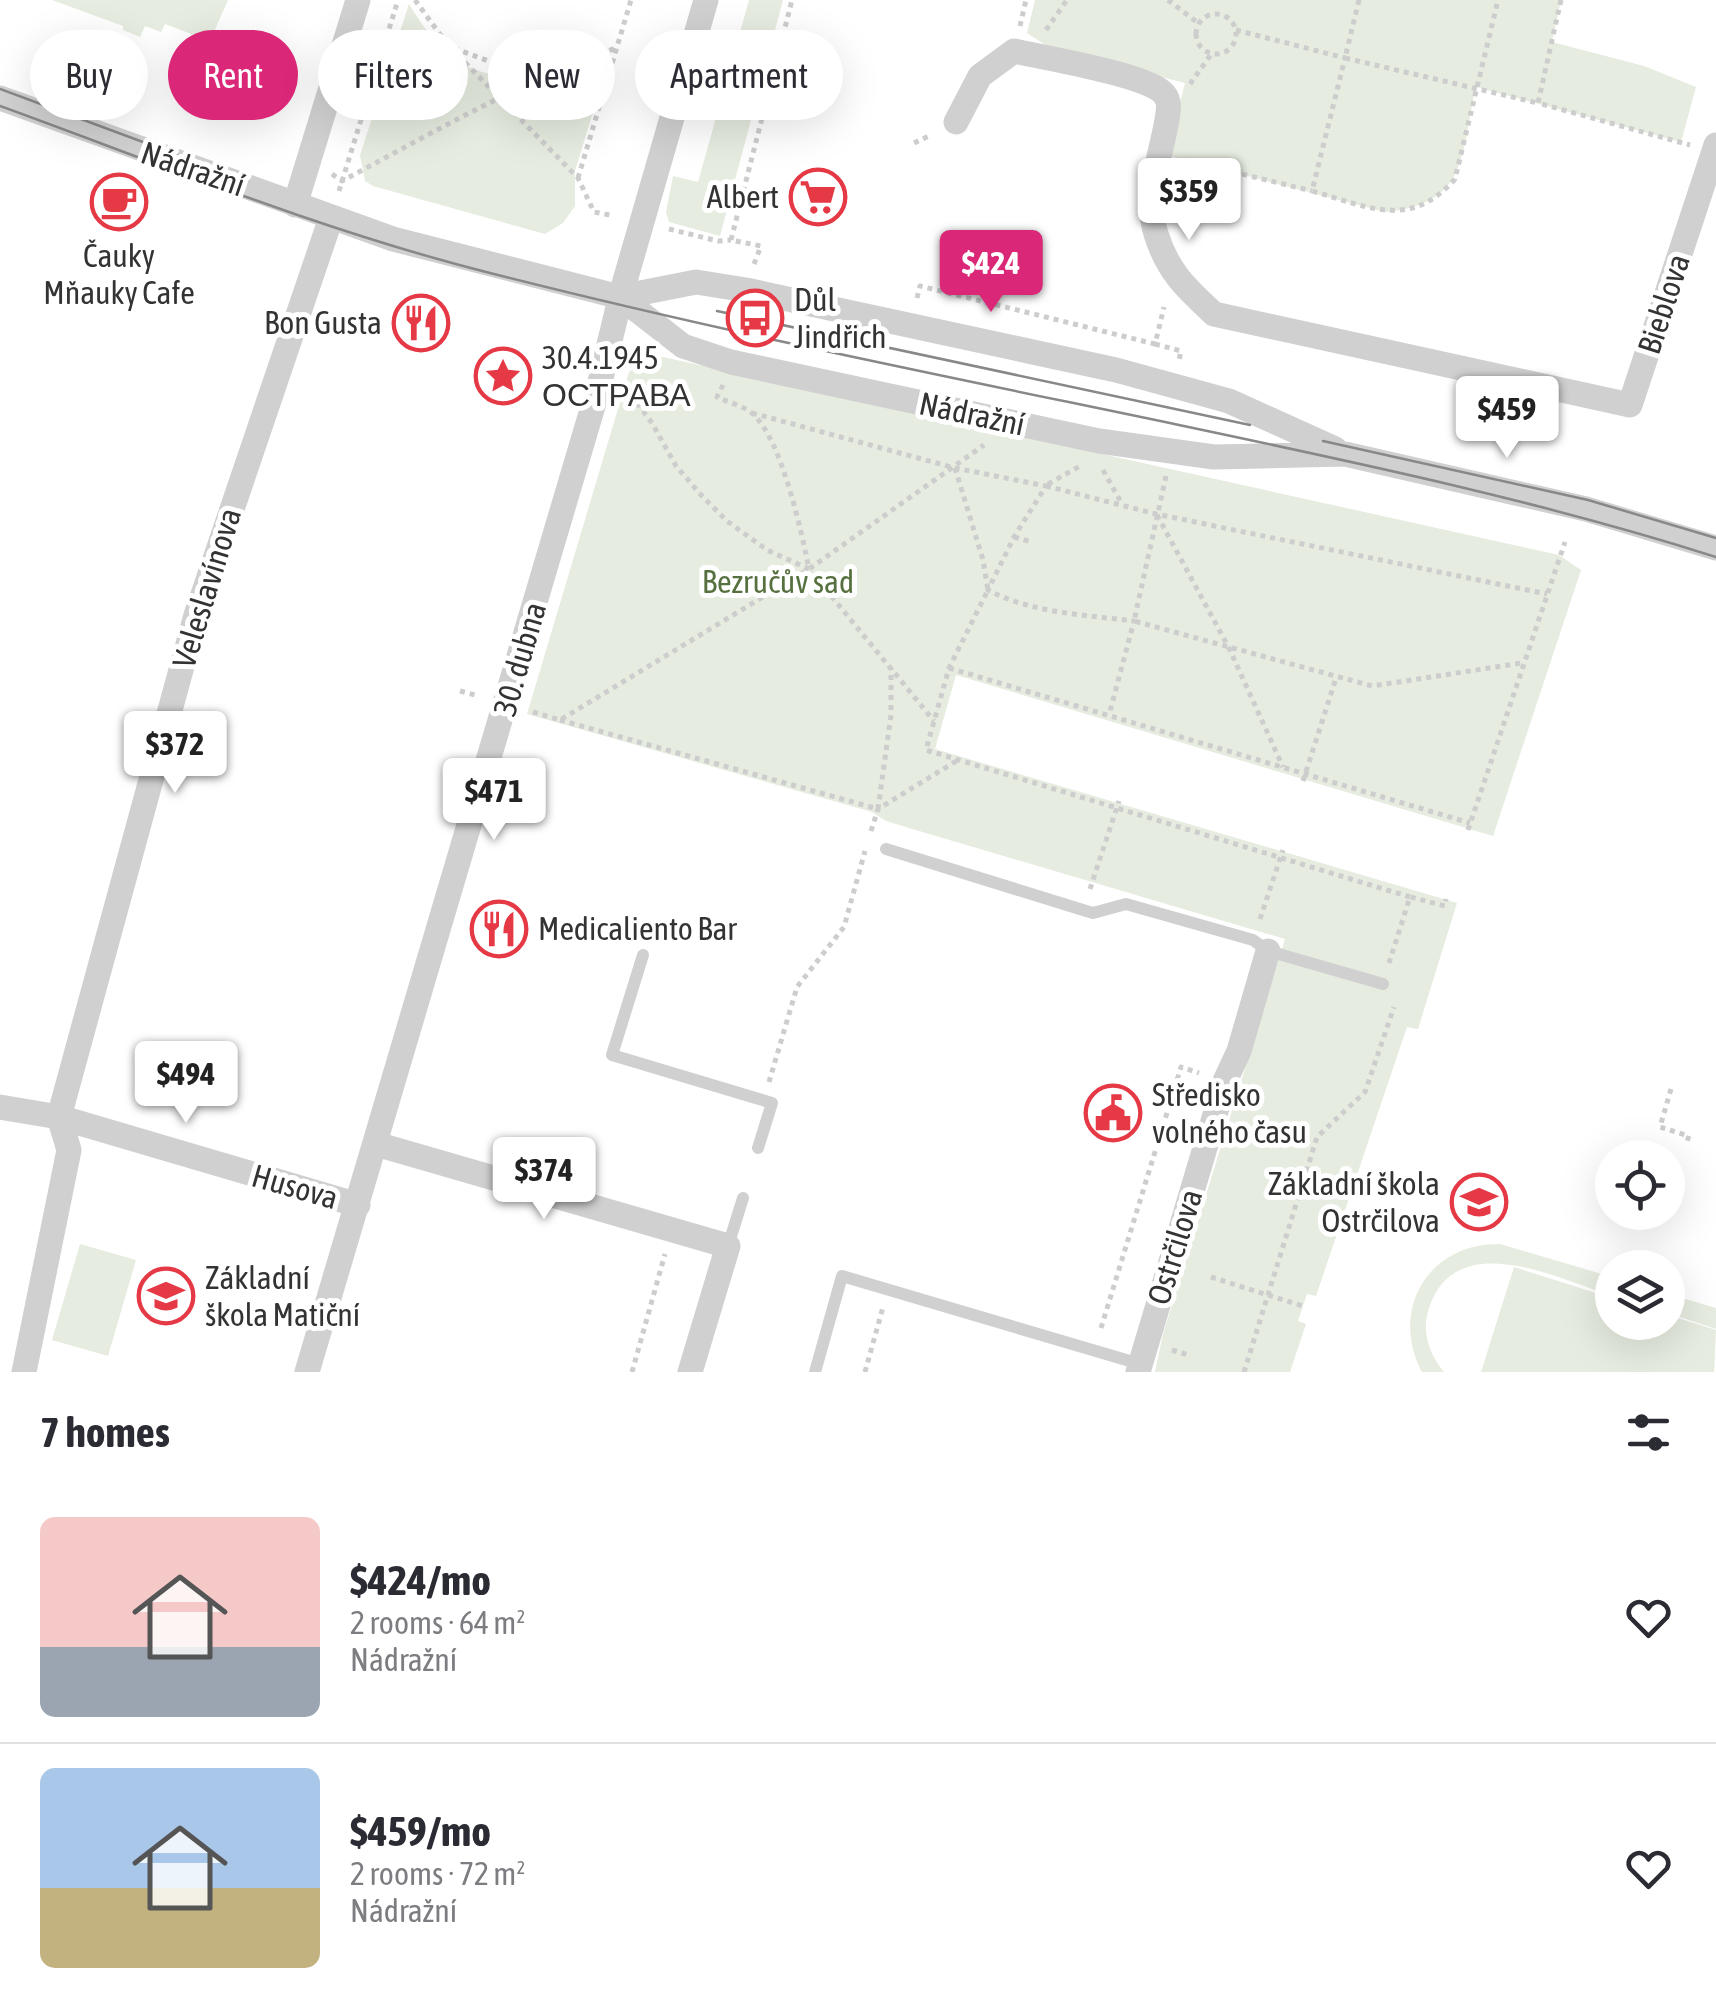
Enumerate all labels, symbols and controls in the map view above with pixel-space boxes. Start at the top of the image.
chip: Buy [30,30,148,120]
chip: Rent [168,30,298,120]
chip: Filters [318,30,468,120]
chip: New [488,30,615,120]
chip: Apartment [635,30,843,120]
street label: Nádražní [137,134,250,203]
pin: $359 [1130,158,1248,243]
supermarket icon: Albert [788,167,848,227]
cafe icon: Čauky Mňauky Cafe [89,172,149,232]
text: $359 [1160,172,1218,209]
place label: Albert [707,178,779,215]
pin: $424 [932,230,1050,315]
place label: Čauky Mňauky Cafe [43,237,195,311]
text: $424 [962,244,1020,281]
street label: Bieblova [1630,249,1697,358]
place label: Důl Jindřich [794,281,886,355]
bus stop icon: Důl Jindřich [725,288,785,348]
restaurant icon: Bon Gusta [391,293,451,353]
place label: Bon Gusta [264,304,382,341]
place label: 30.4.1945 ОСТРАВА [542,339,691,413]
place icon: 30.4.1945 ОСТРАВА [473,346,533,406]
pin: $459 [1448,376,1566,461]
street label: Nádražní [916,384,1028,443]
text: $459 [1478,390,1536,427]
street label: Veleslavínova [165,503,248,672]
park label: Bezručův sad [702,563,854,600]
street label: 30. dubna [486,598,553,720]
pin: $372 [116,711,234,796]
text: $372 [146,725,204,762]
pin: $471 [435,758,553,843]
text: $471 [465,772,523,809]
restaurant icon: Medicaliento Bar [469,899,529,959]
place label: Medicaliento Bar [538,910,737,947]
pin: $494 [127,1041,245,1126]
text: $494 [157,1055,215,1092]
place label: Středisko volného času [1152,1076,1307,1150]
public building icon: Středisko volného času [1083,1083,1143,1143]
pin: $374 [485,1137,603,1222]
map controls [1595,1140,1685,1340]
button: locate [1595,1140,1685,1230]
text: $374 [515,1151,573,1188]
street label: Husova [248,1157,342,1216]
place label: Základní škola Ostrčilova [1268,1165,1440,1239]
school or university icon: Základní škola Ostrčilova [1449,1172,1509,1232]
street label: Ostrčilova [1140,1185,1210,1309]
button: layers [1595,1250,1685,1340]
place label: Základní škola Matiční [205,1259,360,1333]
school or university icon: Základní škola Matiční [136,1266,196,1326]
icon: filters [1621,1405,1676,1460]
text: 7 homes [40,1408,170,1456]
text: $424/mo [350,1556,491,1604]
icon: home [120,1557,240,1677]
icon: heart [1621,1590,1676,1645]
text: 2 rooms · 64 m² [350,1604,525,1641]
text: Nádražní [350,1641,457,1678]
text: $459/mo [350,1807,491,1855]
icon: home [120,1808,240,1928]
icon: heart [1621,1841,1676,1896]
text: 2 rooms · 72 m² [350,1855,525,1892]
text: Nádražní [350,1892,457,1929]

